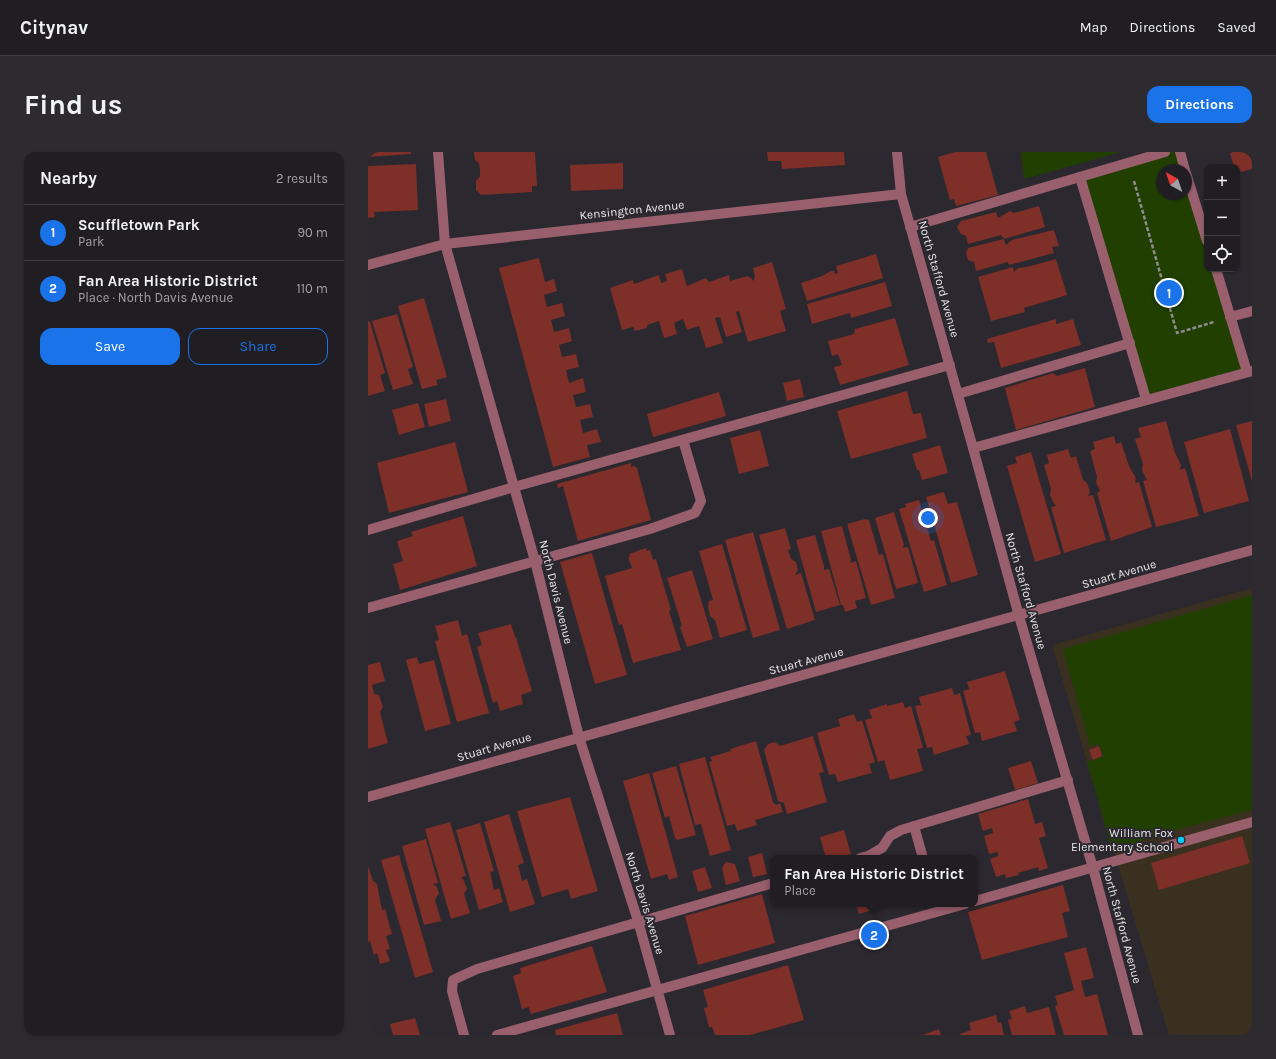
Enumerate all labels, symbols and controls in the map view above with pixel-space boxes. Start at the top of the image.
text: Citynav [20,17,88,39]
text: Map [1080,19,1108,36]
text: Directions [1130,19,1195,36]
text: Saved [1217,19,1256,36]
button: Directions [1147,86,1252,123]
text: Find us [24,88,123,121]
north arrow [1156,164,1192,200]
map controls [1204,164,1240,272]
button: + [1204,164,1240,200]
text: Nearby [40,168,97,188]
text: 2 results [276,171,328,186]
street label: Kensington Avenue [579,198,685,222]
button: − [1204,200,1240,236]
text: Scuffletown Park [78,216,200,234]
street label: North Stafford Avenue [916,219,962,339]
text: 1 [51,225,55,240]
text: 90 m [297,225,328,240]
text: Park [78,234,104,249]
button: locate [1204,236,1240,272]
text: Fan Area Historic District [78,272,258,290]
pin: 1 [1156,278,1182,308]
text: 2 [49,281,57,296]
text: 110 m [296,281,328,296]
text: Place · North Davis Avenue [78,290,233,305]
button: Save [40,328,180,365]
button: Share [188,328,328,365]
your location [918,508,938,528]
street label: North Stafford Avenue [1003,531,1049,651]
street label: North Davis Avenue [536,539,576,645]
street label: Stuart Avenue [1080,557,1158,591]
street label: Stuart Avenue [767,644,845,678]
street label: Stuart Avenue [455,730,533,764]
place label: William Fox Elementary School [1071,826,1173,854]
marker: William Fox Elementary School [1176,835,1186,845]
street label: North Davis Avenue [623,850,667,956]
popup [770,855,978,907]
text: Fan Area Historic District [784,865,964,883]
street label: North Stafford Avenue [1100,865,1144,985]
text: Place [784,883,816,898]
pin: 2 [861,920,887,950]

